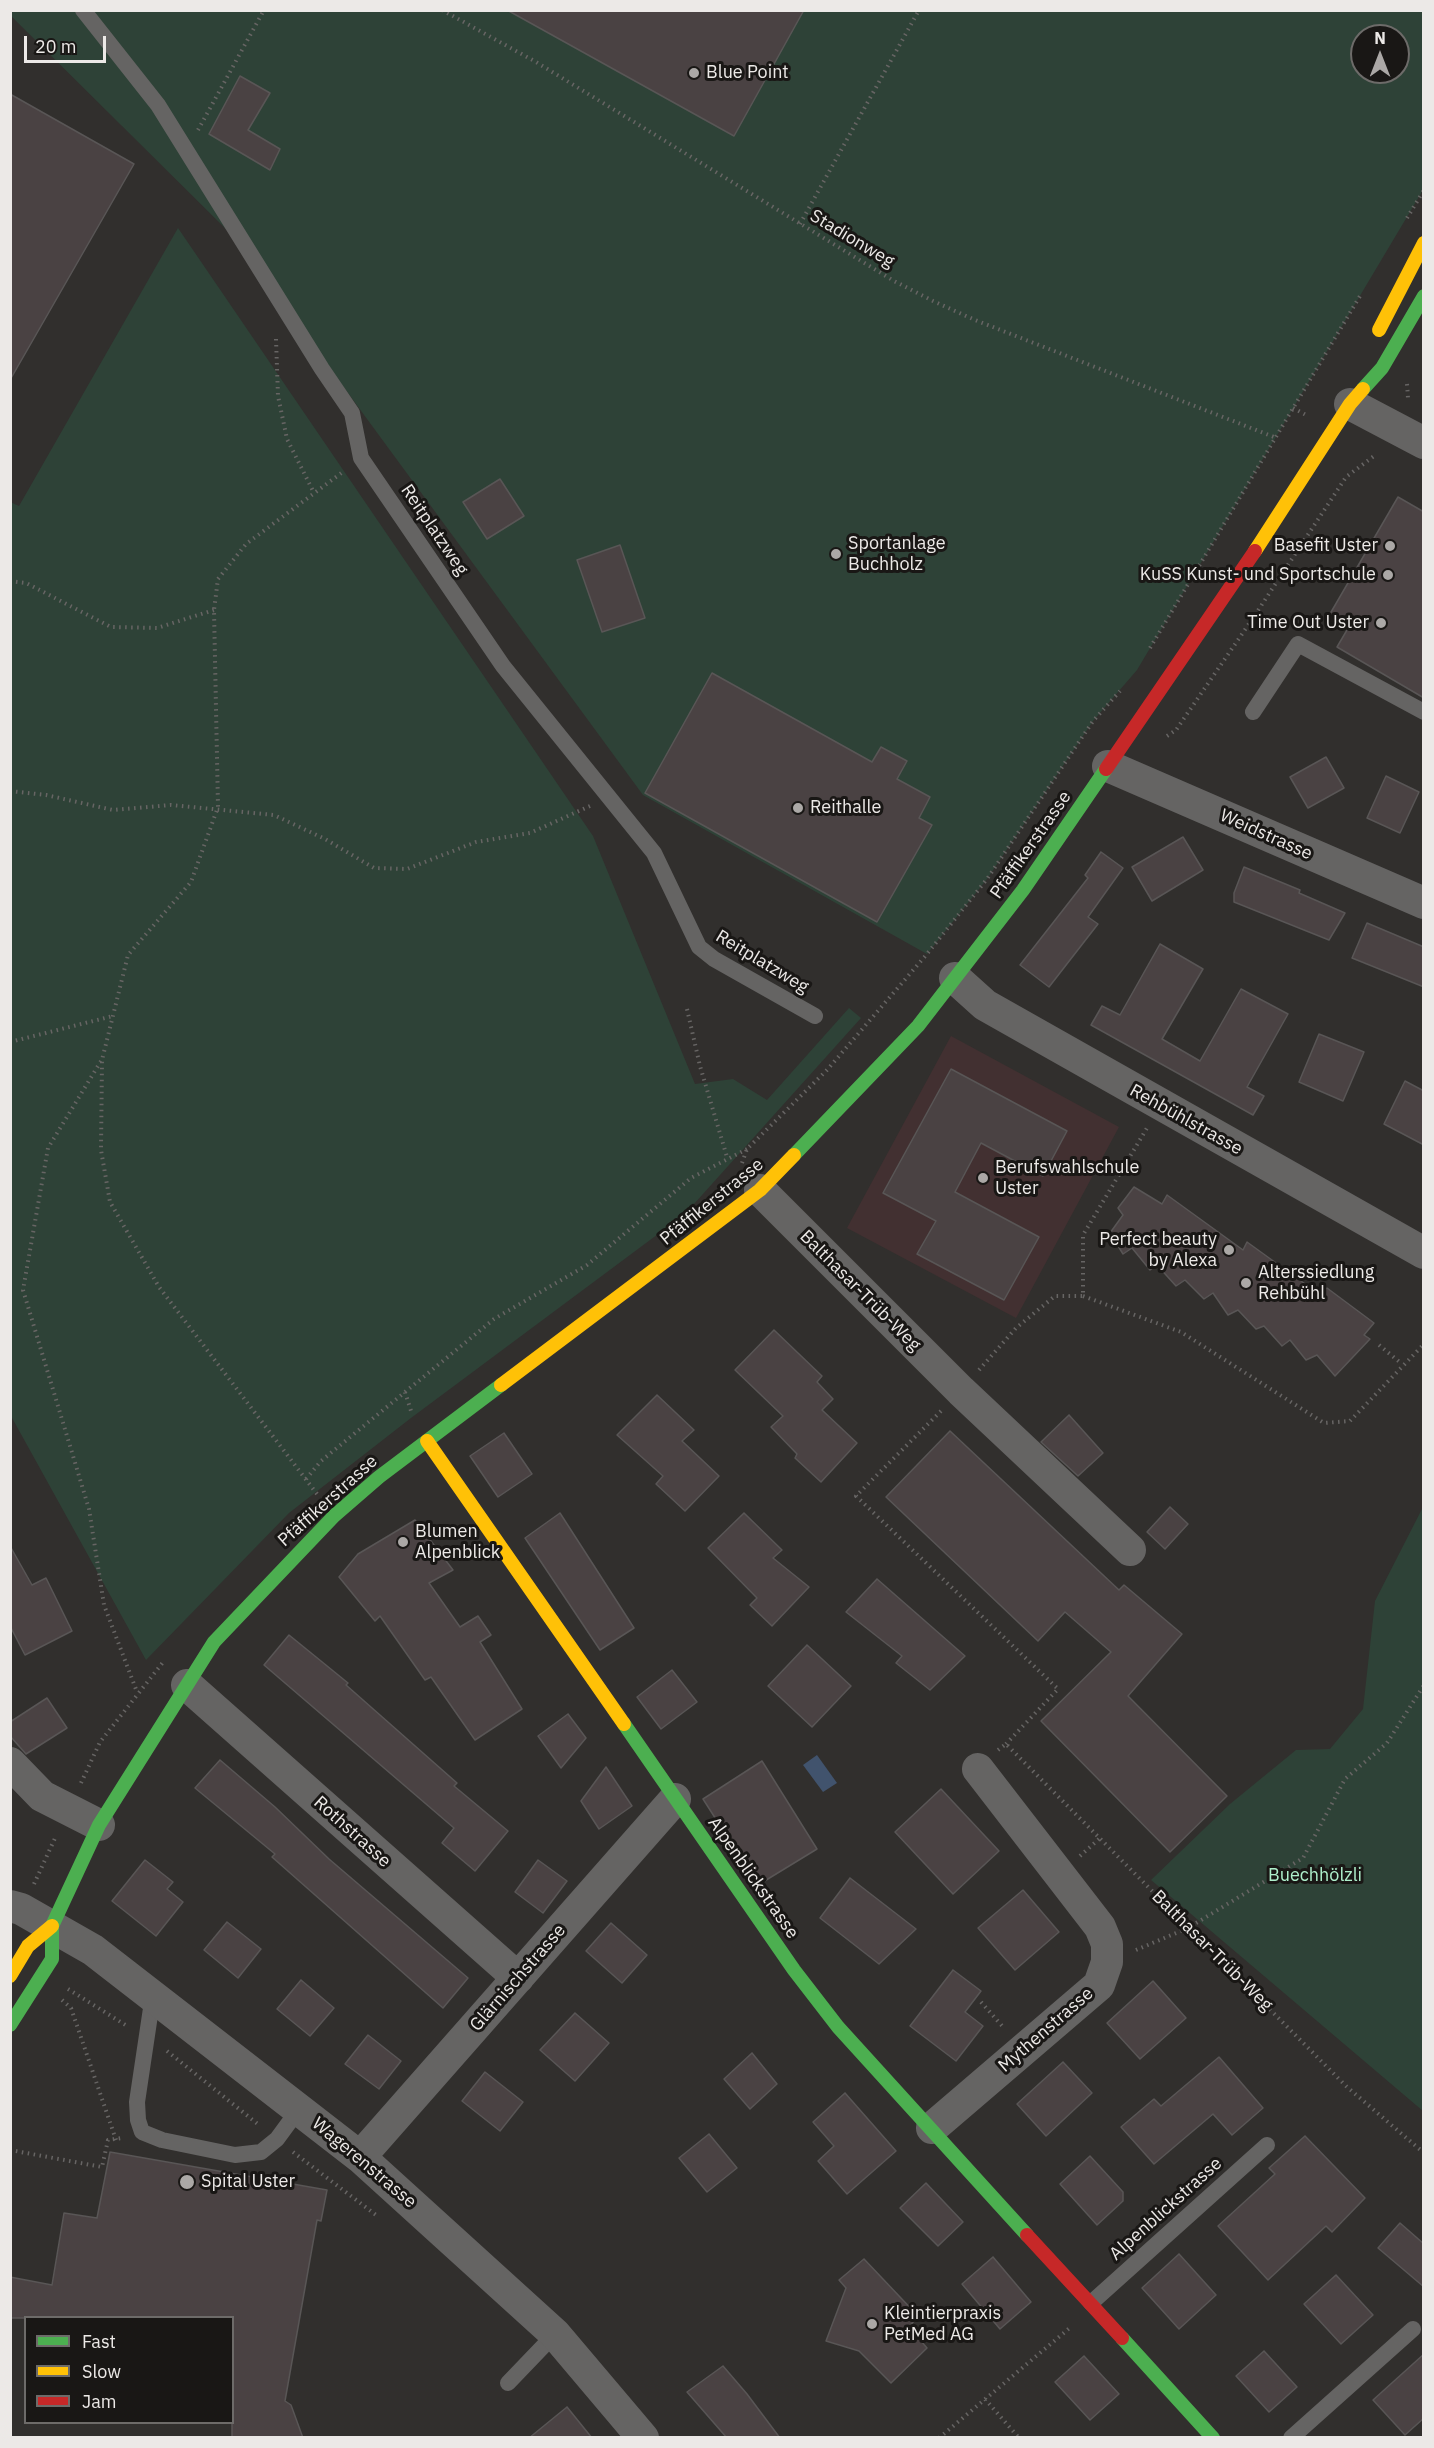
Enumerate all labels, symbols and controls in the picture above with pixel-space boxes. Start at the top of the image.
scale bar [27,24,110,62]
north arrow [1350,24,1410,84]
text: N [1374,28,1386,48]
text: 20 m [35,35,77,58]
place label: Blue Point [706,62,789,84]
marker: Blue Point [687,66,701,80]
street label: Stadionweg [806,205,898,273]
street label: Reitplatzweg [396,481,472,579]
place label: Sportanlage Buchholz [848,533,946,576]
place label: Basefit Uster [1274,535,1378,557]
marker: Basefit Uster [1383,539,1397,553]
marker: Sportanlage Buchholz [829,547,843,561]
place label: KuSS Kunst- und Sportschule [1140,564,1376,586]
marker: KuSS Kunst- und Sportschule [1381,568,1395,582]
place label: Time Out Uster [1247,612,1369,634]
marker: Time Out Uster [1374,616,1388,630]
street label: Pfäffikerstrasse [986,787,1076,903]
place label: Reithalle [810,797,881,819]
marker: Reithalle [791,801,805,815]
street label: Weidstrasse [1216,805,1316,865]
street label: Reitplatzweg [712,926,812,998]
street label: Rehbühlstrasse [1126,1080,1246,1160]
street label: Pfäffikerstrasse [656,1154,768,1250]
place label: Berufswahlschule Uster [995,1157,1139,1200]
marker: Berufswahlschule Uster [976,1171,990,1185]
street label: Balthasar-Trüb-Weg [795,1226,925,1356]
place label: Perfect beauty by Alexa [1099,1229,1217,1272]
marker: Perfect beauty by Alexa [1222,1243,1236,1257]
place label: Alterssiedlung Rehbühl [1258,1262,1374,1304]
marker: Alterssiedlung Rehbühl [1239,1276,1253,1290]
street label: Pfäffikerstrasse [274,1451,382,1551]
place label: Blumen Alpenblick [415,1521,500,1564]
marker: Blumen Alpenblick [396,1535,410,1549]
street label: Rothstrasse [309,1792,395,1872]
street label: Alpenblickstrasse [703,1813,803,1943]
park label: Buechhölzli [1268,1865,1362,1887]
street label: Balthasar-Trüb-Weg [1147,1886,1277,2016]
street label: Glärnischstrasse [466,1920,570,2036]
street label: Mythenstrasse [994,1983,1098,2077]
street label: Wagerenstrasse [307,2113,421,2213]
street label: Alpenblickstrasse [1105,2153,1227,2265]
place label: Spital Uster [201,2171,295,2193]
marker: Spital Uster [178,2173,196,2191]
place label: Kleintierpraxis PetMed AG [884,2303,1001,2346]
legend [24,2316,234,2424]
marker: Kleintierpraxis PetMed AG [865,2317,879,2331]
text: Fast [82,2330,116,2353]
text: Slow [82,2360,121,2383]
text: Jam [82,2390,117,2413]

